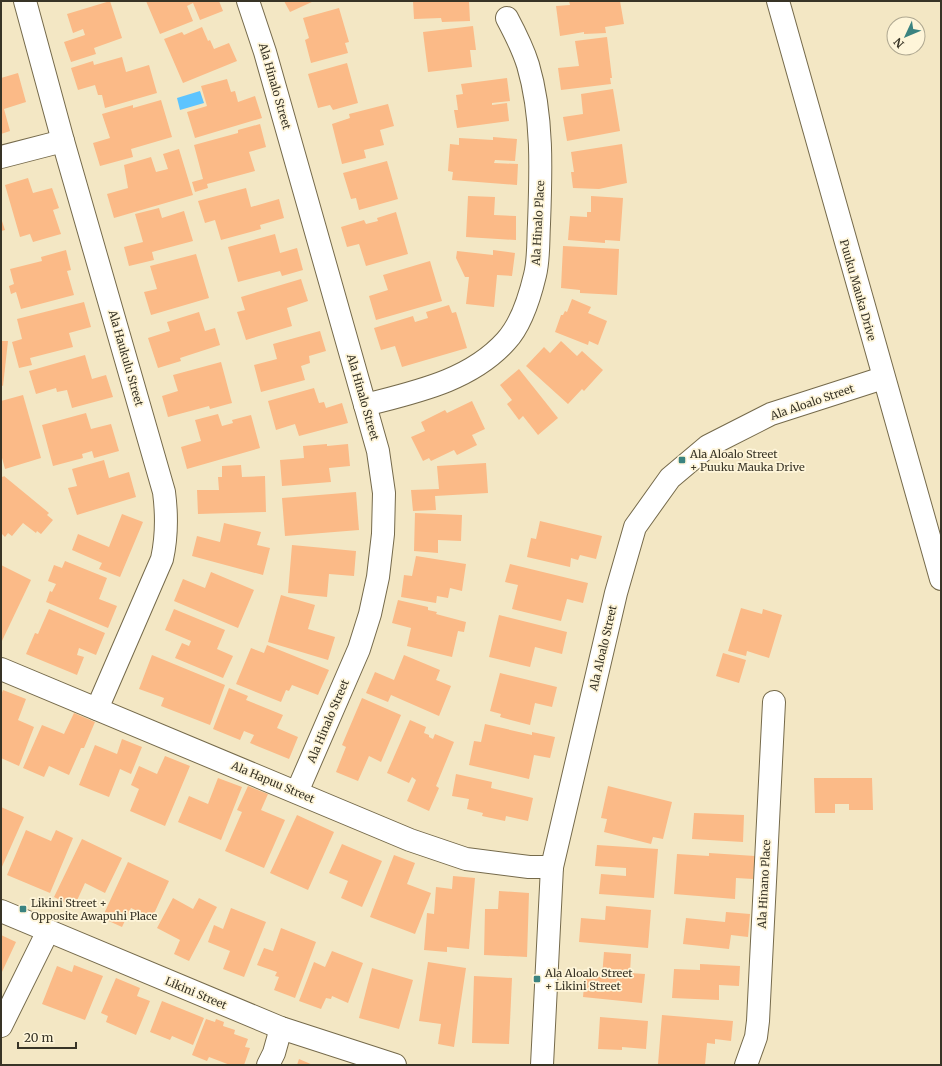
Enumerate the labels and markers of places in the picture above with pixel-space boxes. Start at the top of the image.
place label: Ala Aloalo Street + Puuku Mauka Drive [689,447,805,474]
marker: Ala Aloalo Street + Puuku Mauka Drive [677,455,687,465]
place label: Likini Street + Opposite Awapuhi Place [31,896,157,923]
marker: Likini Street + Opposite Awapuhi Place [18,904,28,914]
place label: Ala Aloalo Street + Likini Street [544,966,633,993]
marker: Ala Aloalo Street + Likini Street [532,974,542,984]

